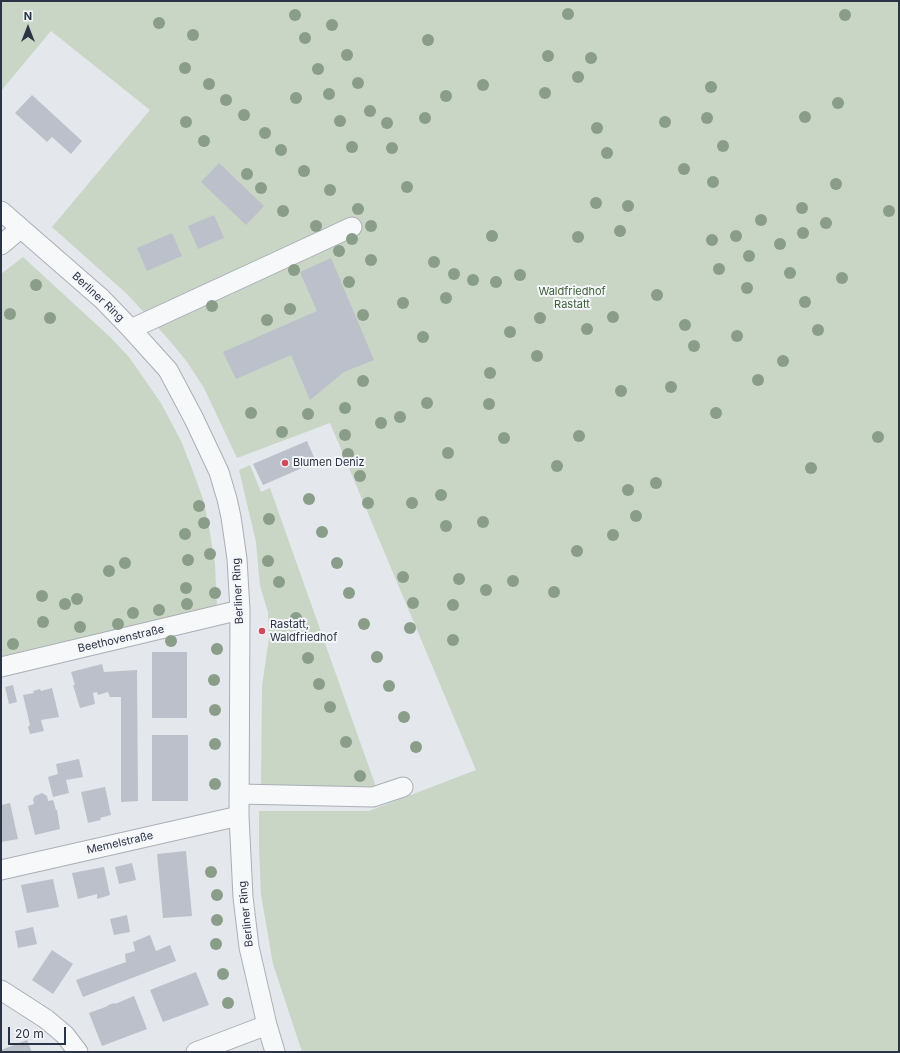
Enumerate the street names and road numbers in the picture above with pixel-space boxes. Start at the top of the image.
street label: Berliner Ring [69,270,127,324]
street label: Berliner Ring [230,558,246,624]
street label: Beethovenstraße [76,623,166,655]
street label: Memelstraße [85,829,155,857]
street label: Berliner Ring [236,880,256,948]

